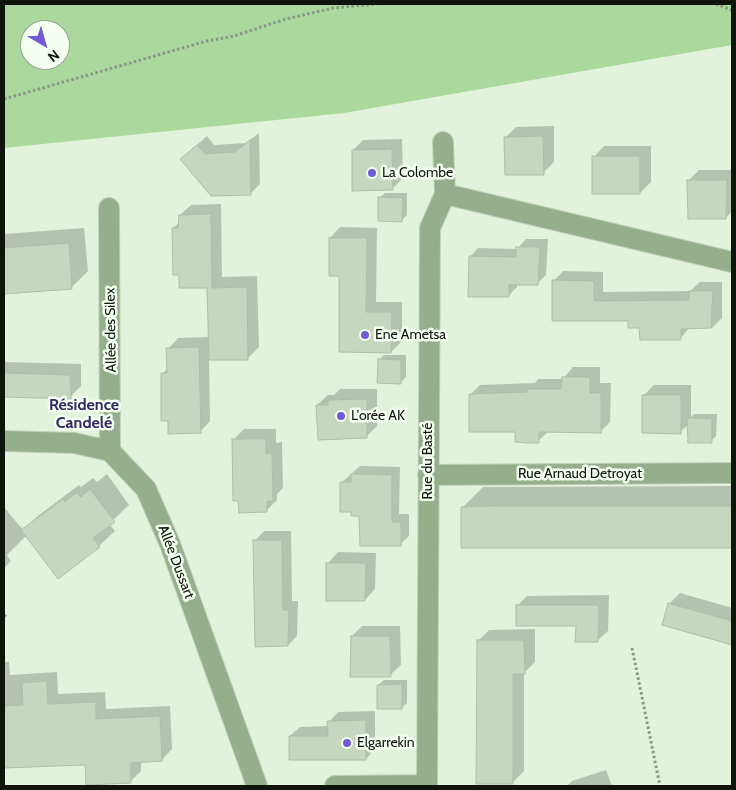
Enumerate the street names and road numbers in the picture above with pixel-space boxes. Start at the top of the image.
street label: Allée des Silex [102,288,120,372]
street label: Rue du Basté [420,423,436,499]
street label: Rue Arnaud Detroyat [518,466,642,482]
street label: Allée Dussart [154,523,198,601]

